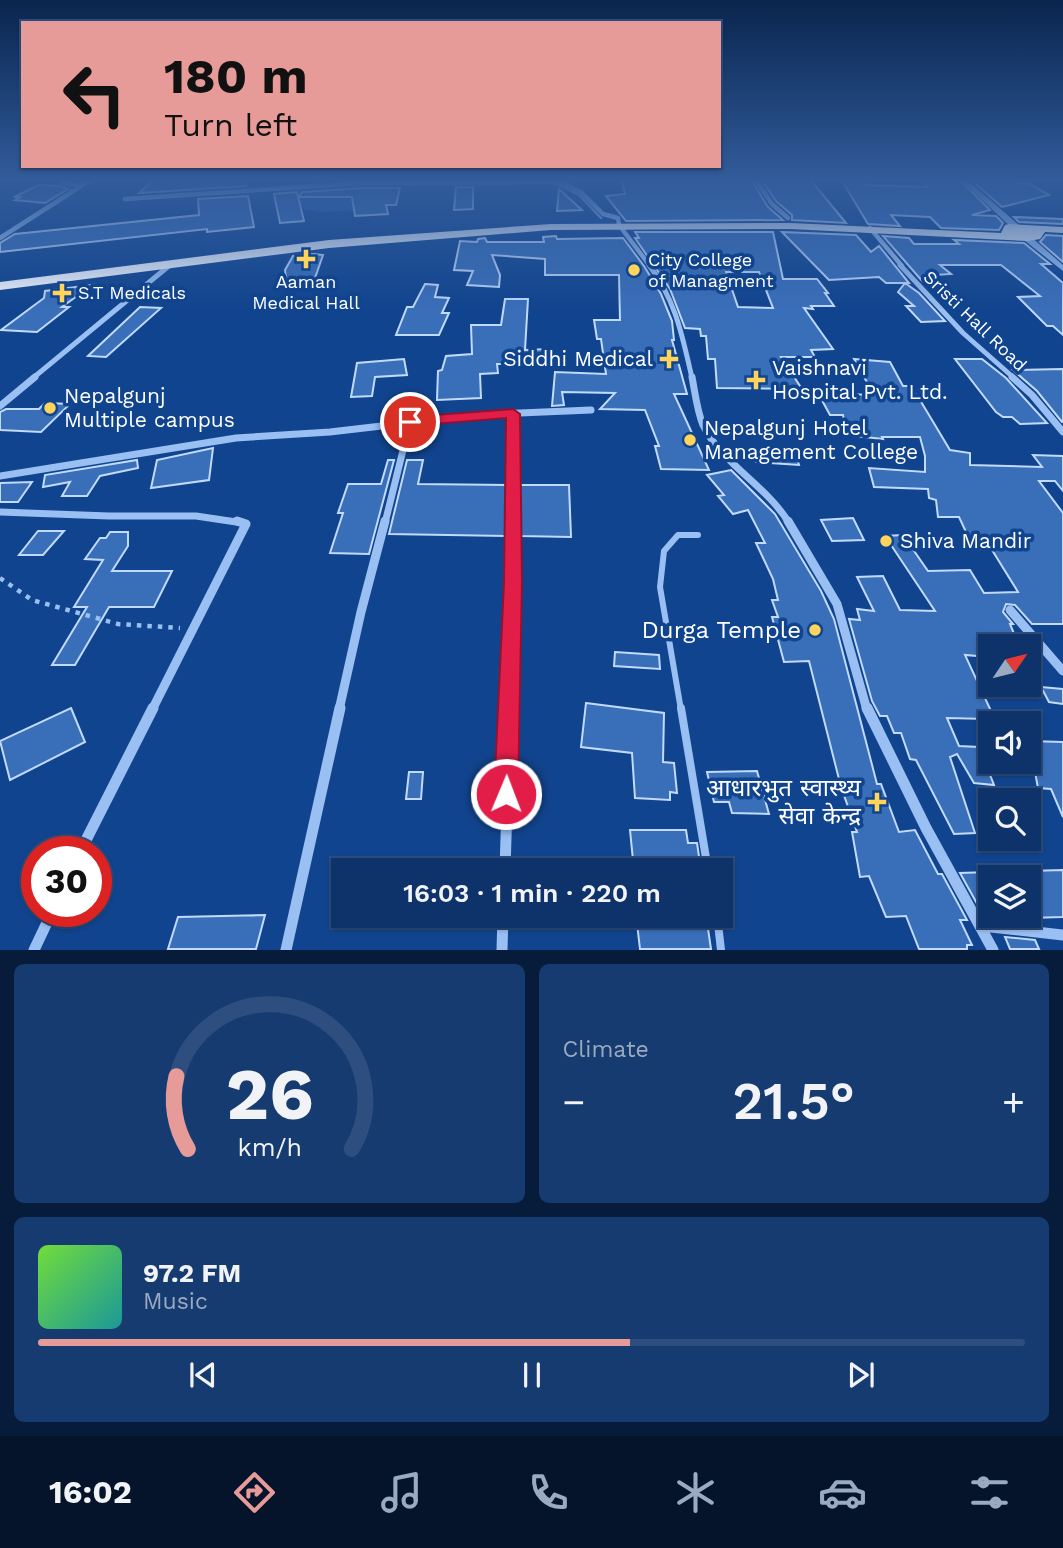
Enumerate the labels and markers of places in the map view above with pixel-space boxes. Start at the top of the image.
marker: Aaman Medical Hall [296,249,316,269]
place label: City College of Managment [648,249,774,291]
marker: City College of Managment [626,262,642,278]
place label: Aaman Medical Hall [252,271,360,313]
place label: S.T Medicals [78,282,186,303]
marker: S.T Medicals [52,283,72,303]
place label: Siddhi Medical [503,346,654,371]
marker: Siddhi Medical [659,349,679,369]
place label: Vaishnavi Hospital Pvt. Ltd. [772,355,948,404]
marker: Vaishnavi Hospital Pvt. Ltd. [746,370,766,390]
place label: Nepalgunj Multiple campus [64,383,235,432]
pin [380,392,440,452]
marker: Nepalgunj Multiple campus [42,400,58,416]
place label: Nepalgunj Hotel Management College [704,415,918,464]
marker: Nepalgunj Hotel Management College [682,432,698,448]
place label: Shiva Mandir [900,528,1032,553]
marker: Shiva Mandir [878,533,894,549]
place label: Durga Temple [642,616,801,644]
marker: Durga Temple [807,622,823,638]
place label: आधारभुत स्वास्थ्य सेवा केन्द्र [706,774,862,830]
marker: आधारभुत स्वास्थ्य सेवा केन्द्र [867,792,887,812]

